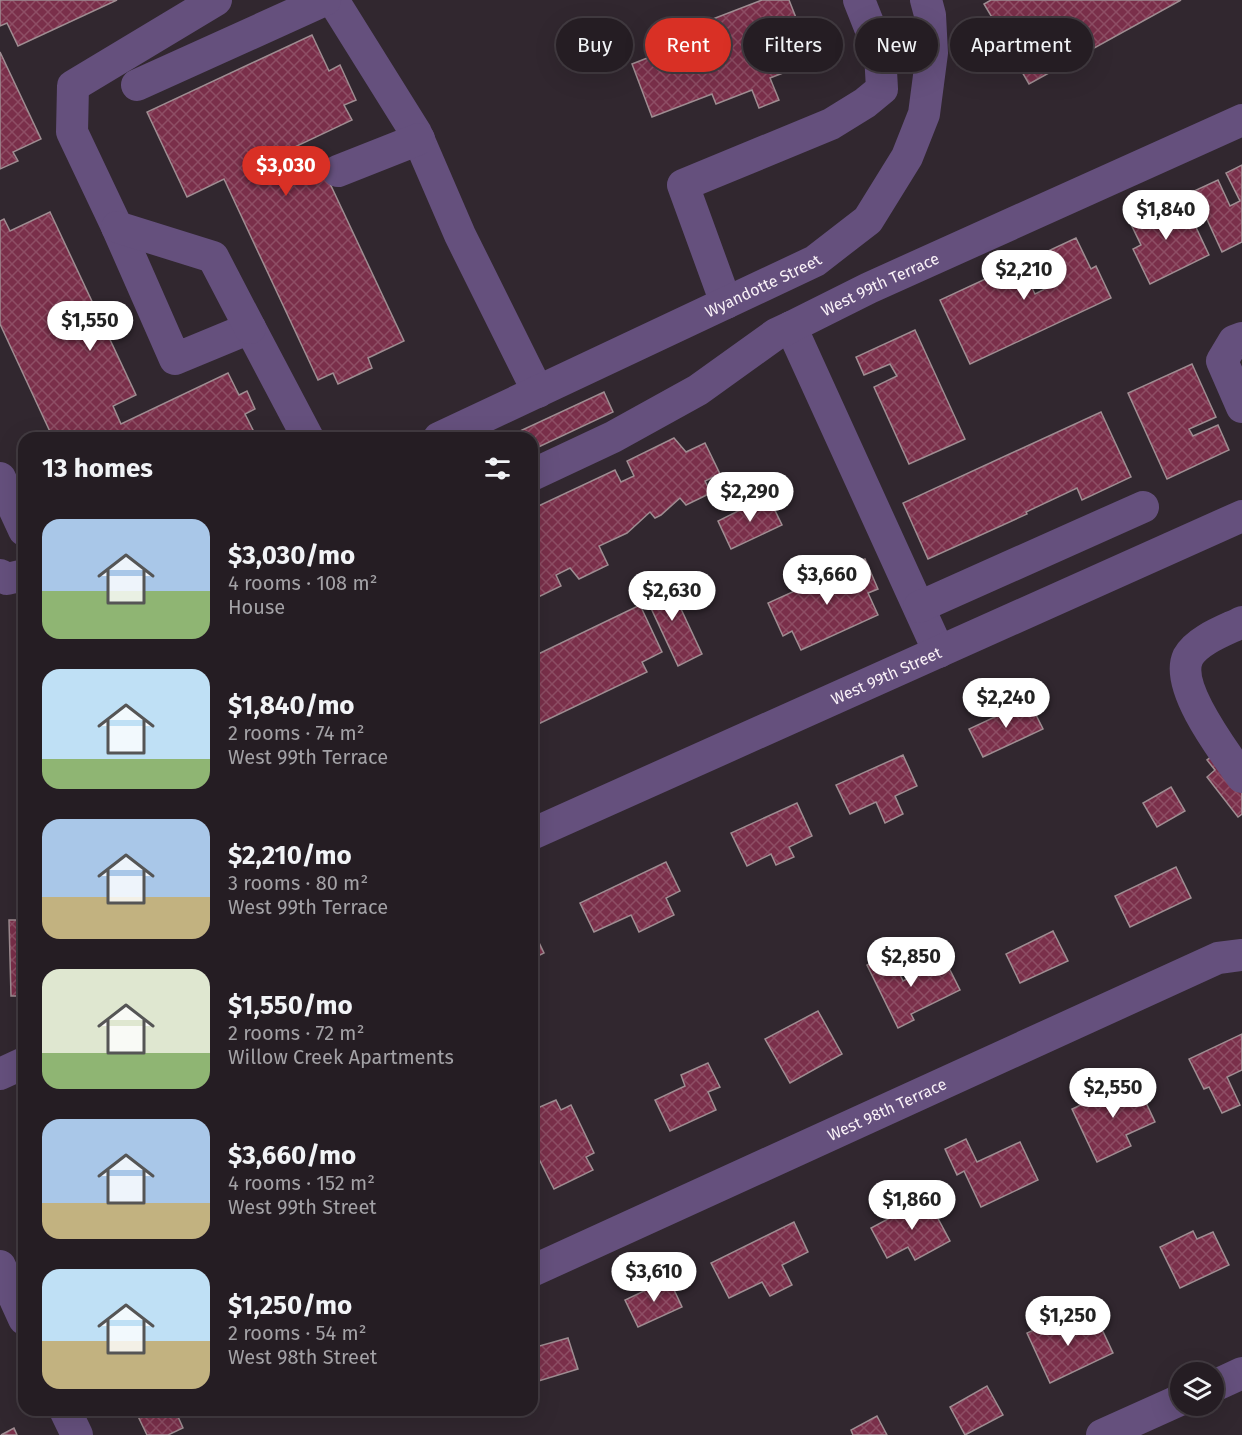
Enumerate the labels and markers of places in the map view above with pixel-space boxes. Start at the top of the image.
pin: $3,030 [237,146,335,197]
pin: $1,840 [1117,190,1215,241]
pin: $2,210 [975,250,1073,301]
pin: $1,550 [41,301,139,352]
pin: $2,290 [701,472,799,523]
pin: $3,660 [778,555,876,606]
pin: $2,630 [623,571,721,622]
pin: $2,240 [957,678,1055,729]
pin: $2,850 [862,937,960,988]
pin: $2,550 [1064,1068,1162,1119]
pin: $1,860 [863,1180,961,1231]
pin: $3,610 [605,1252,703,1303]
pin: $1,250 [1019,1296,1117,1347]

